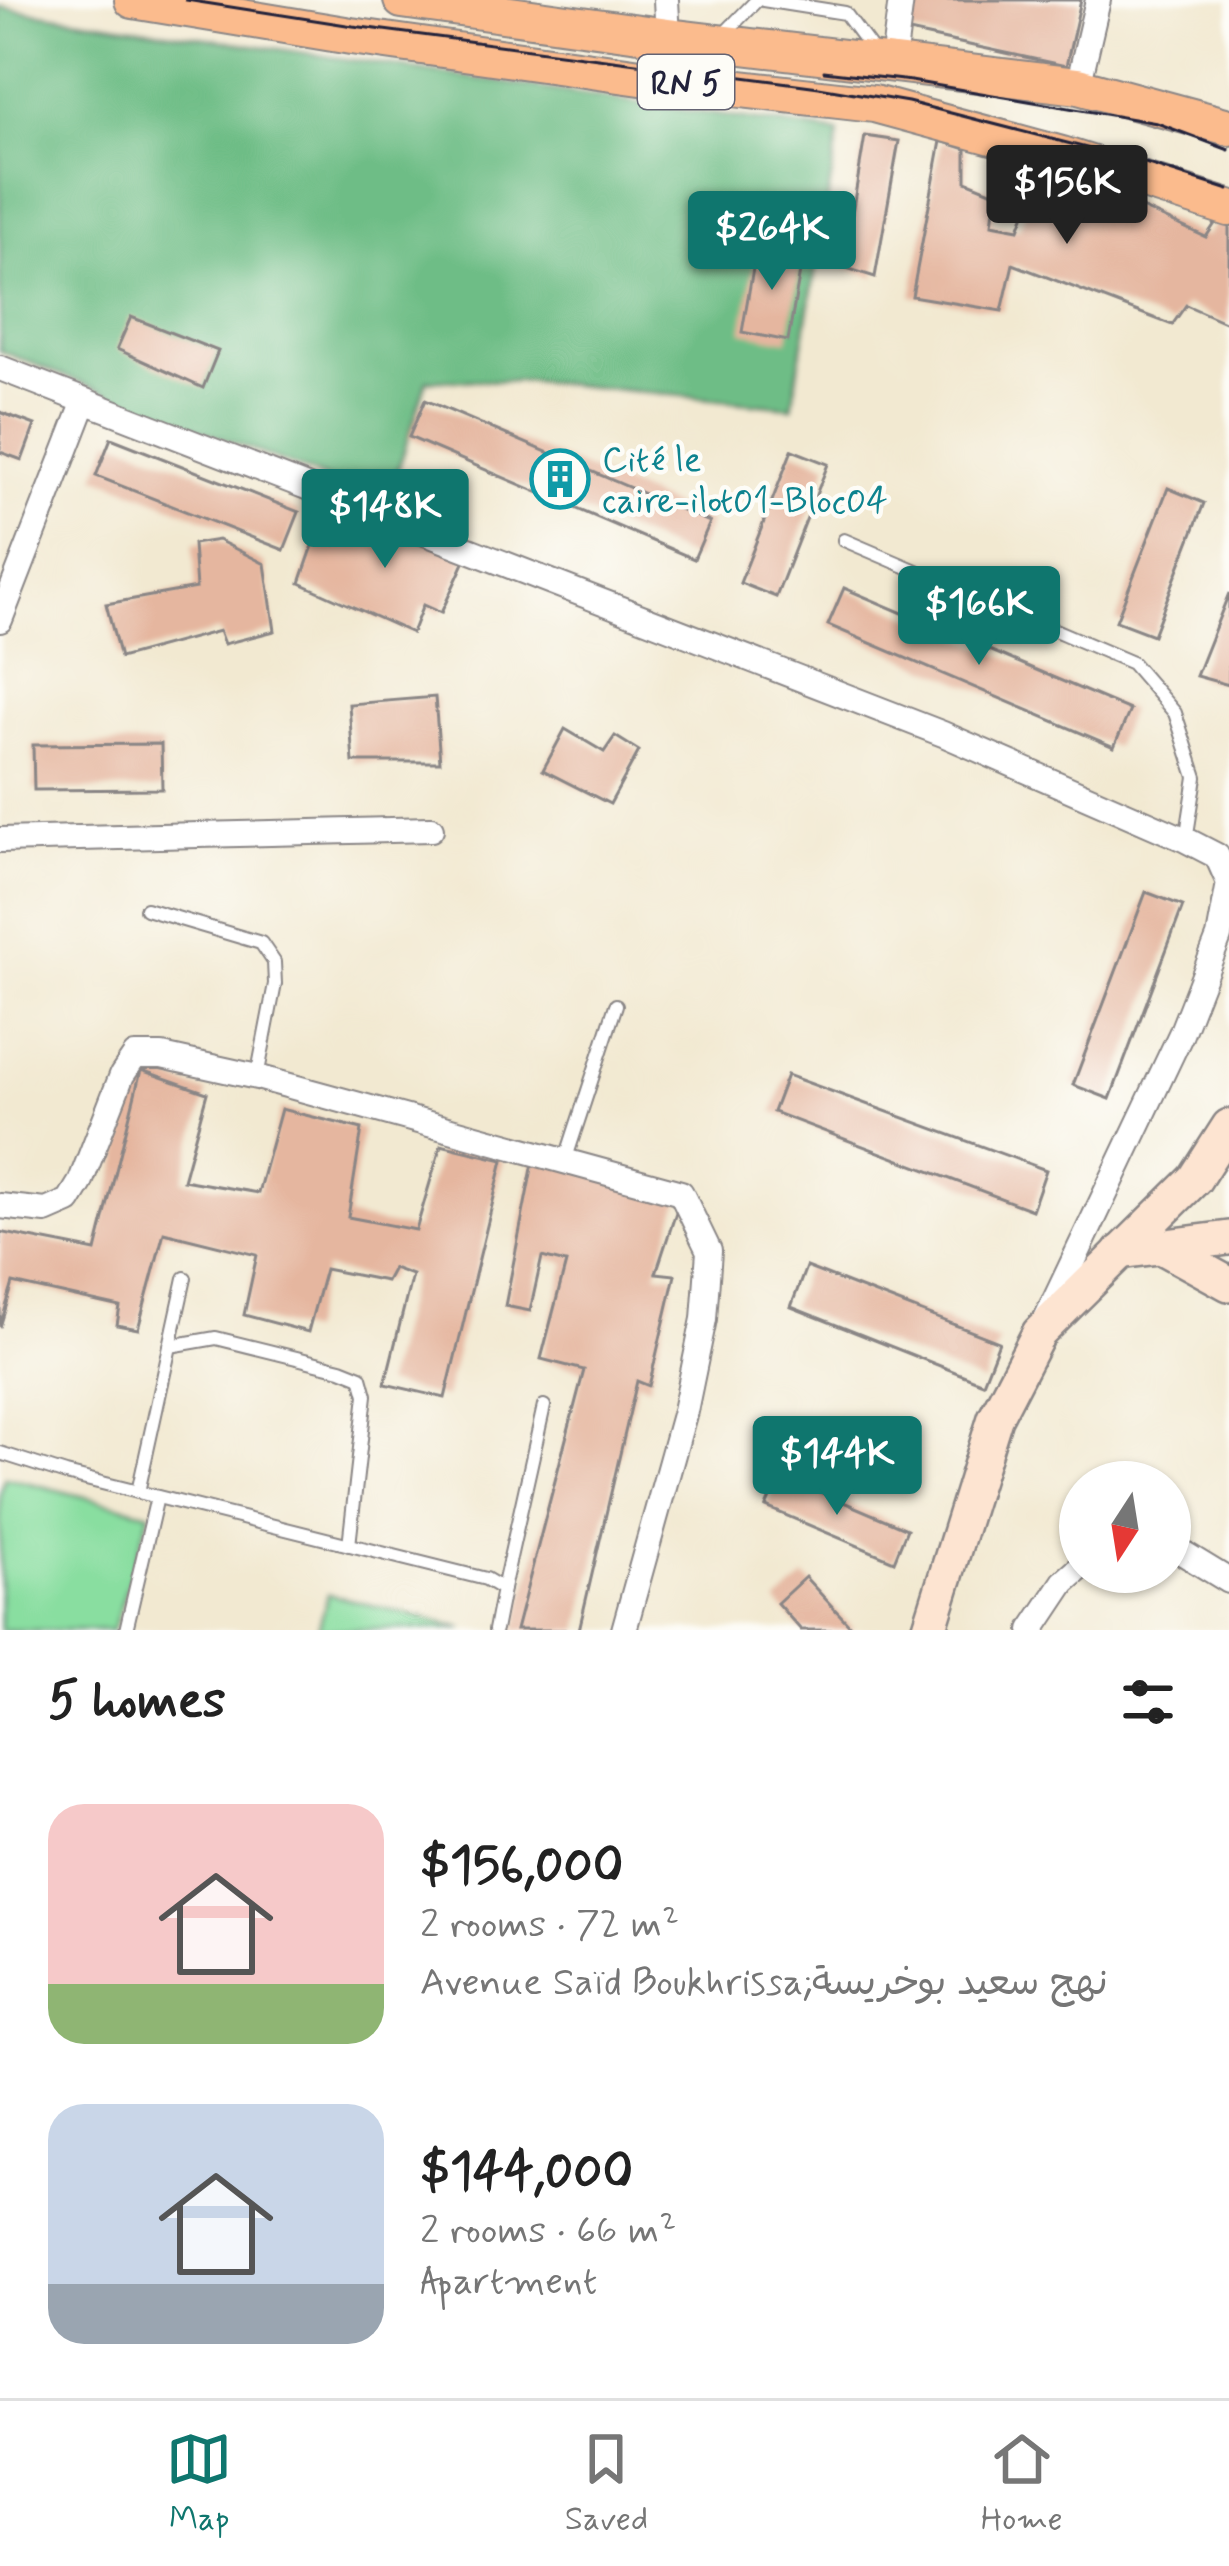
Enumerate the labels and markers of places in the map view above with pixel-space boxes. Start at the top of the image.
pin: $156K [983,145,1151,247]
pin: $264K [688,191,856,293]
place label: Cité le caire-ilot01-Bloc04 [602,438,888,526]
building icon: Cité le caire-ilot01-Bloc04 [529,448,591,510]
pin: $148K [301,469,469,571]
pin: $166K [895,566,1063,668]
pin: $144K [753,1416,921,1518]

